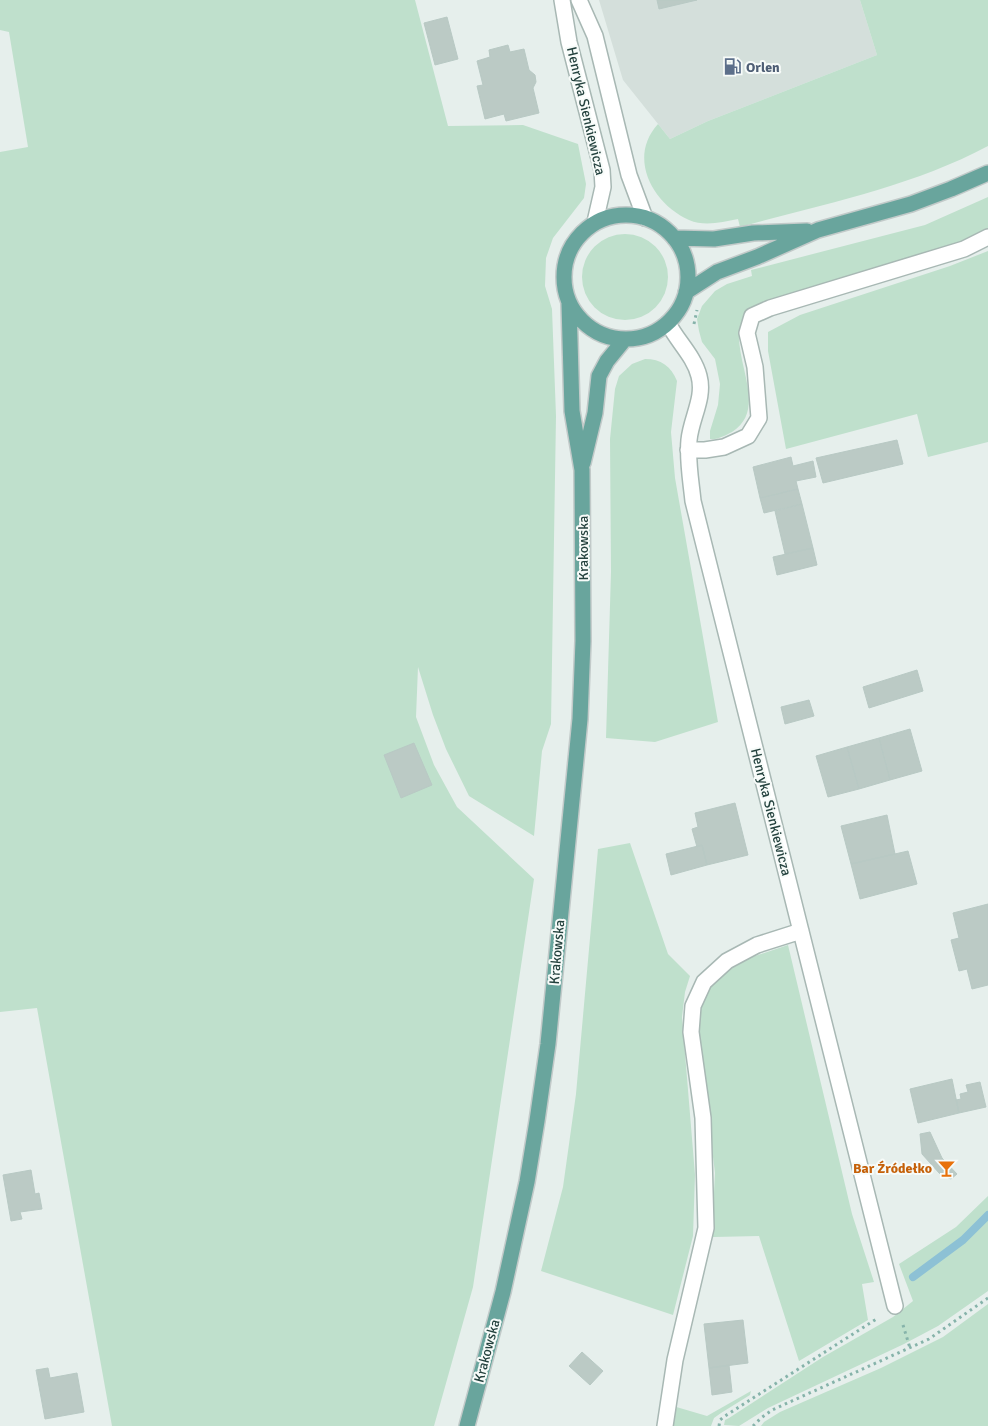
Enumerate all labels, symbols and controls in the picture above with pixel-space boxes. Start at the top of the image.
street label: Henryka Sienkiewicza [563,45,609,177]
fuel station icon: Orlen [722,57,742,77]
place label: Orlen [746,59,780,76]
street label: Krakowska [575,516,592,580]
street label: Henryka Sienkiewicza [747,746,795,878]
street label: Krakowska [546,919,568,985]
bar icon: Bar Źródełko [936,1158,956,1178]
place label: Bar Źródełko [853,1160,932,1177]
street label: Krakowska [470,1318,504,1384]

